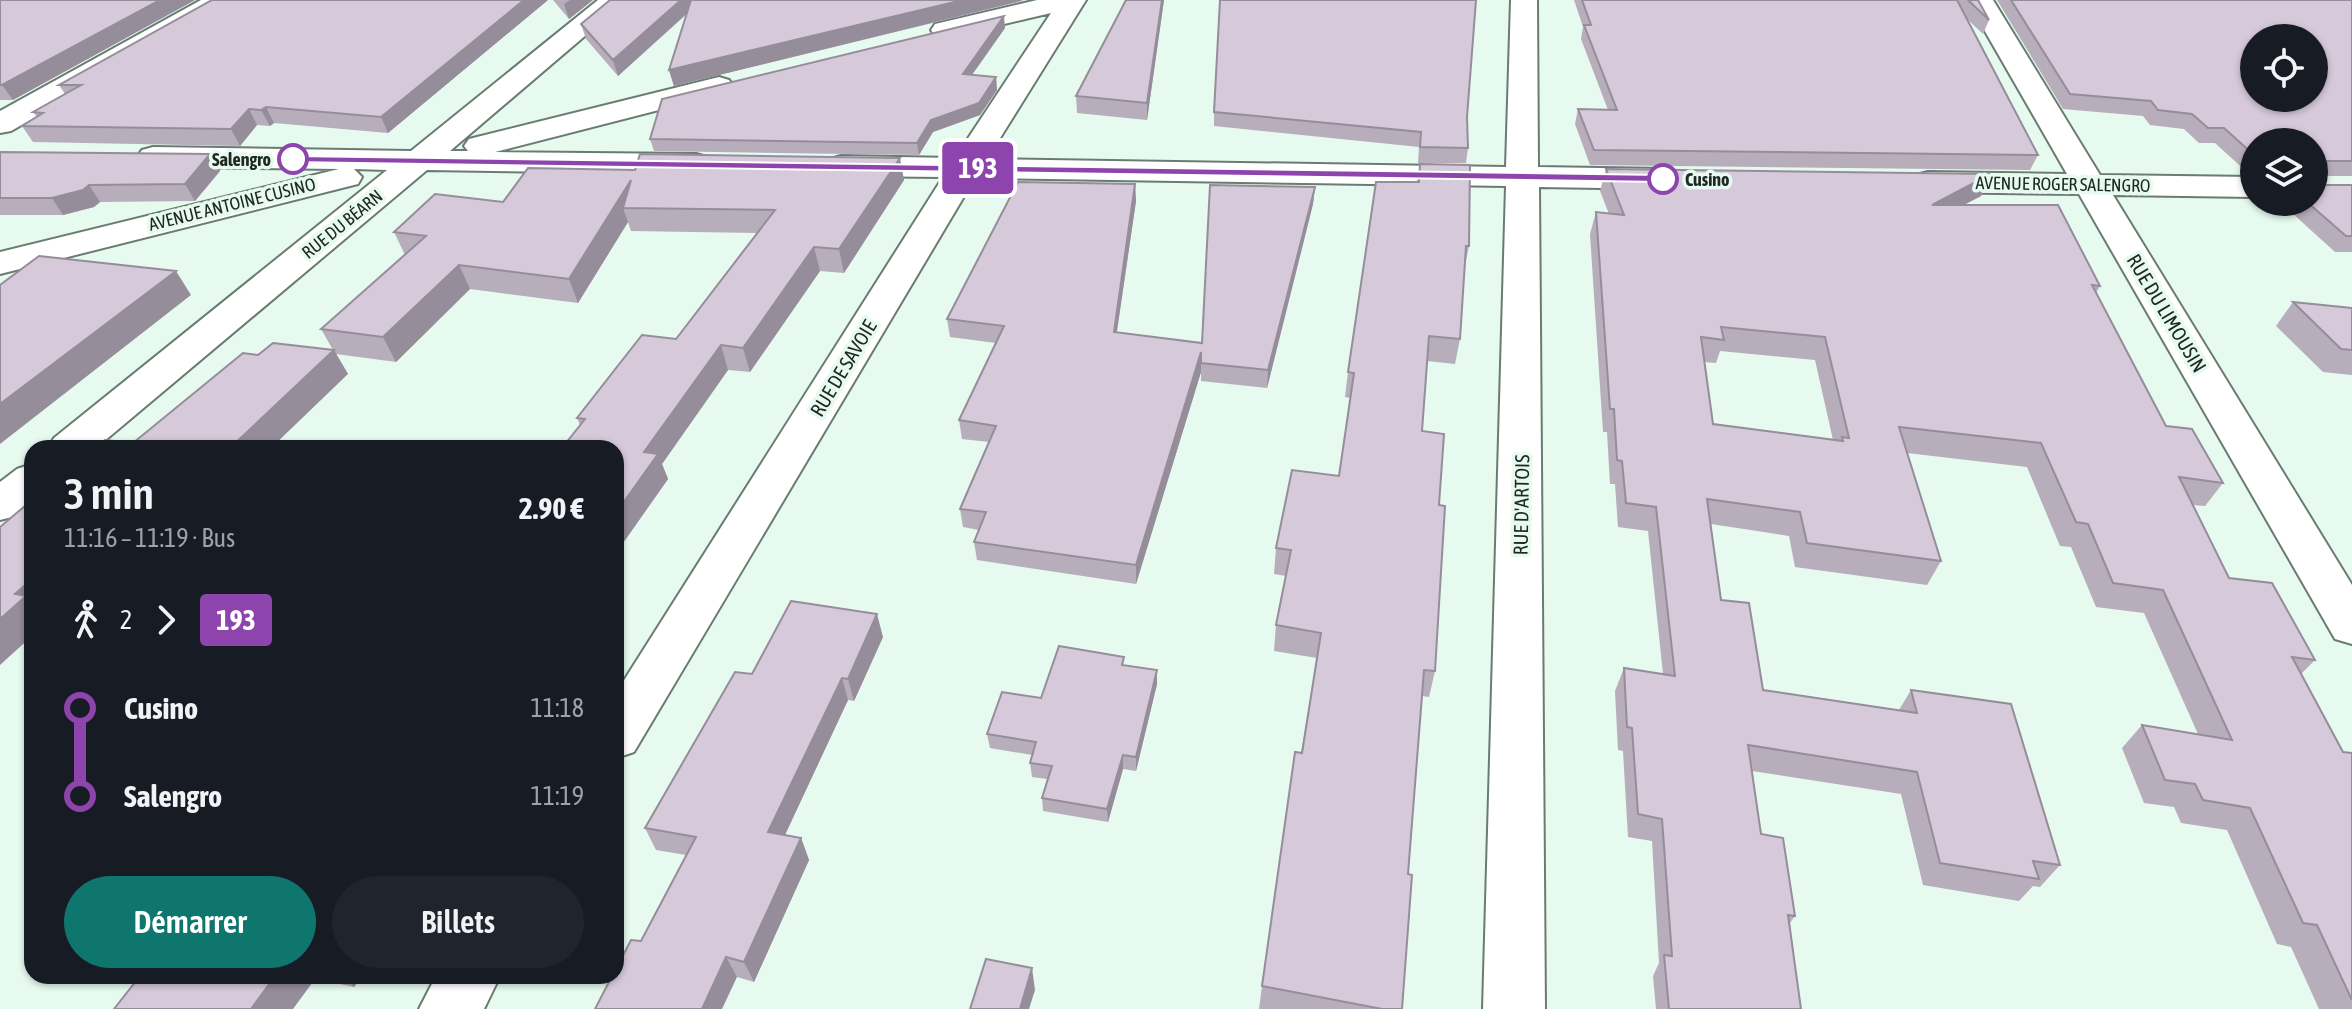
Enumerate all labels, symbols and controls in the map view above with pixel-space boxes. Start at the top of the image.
map controls [2240,24,2328,216]
button: locate [2240,24,2328,112]
button: layers [2240,128,2328,216]
line badge: 193 [932,142,1024,194]
marker: Salengro [278,144,308,174]
place label: Salengro [212,149,271,170]
text: 193 [958,152,998,184]
marker: Cusino [1648,164,1678,194]
place label: Cusino [1685,169,1729,190]
street label: AVENUE ROGER SALENGRO [1975,172,2151,196]
street label: AVENUE ANTOINE CUSINO [146,173,318,235]
street label: RUE DU BÉARN [297,185,387,263]
street label: RUE DU LIMOUSIN [2123,250,2211,376]
street label: RUE DE SAVOIE [805,315,881,420]
street label: RUE D'ARTOIS [1509,454,1533,556]
text: 3 min [64,468,154,518]
text: 2.90 € [519,491,584,525]
text: 11:16 – 11:19 · Bus [64,523,235,553]
icon: walk [64,598,108,642]
icon: forward [144,598,188,642]
text: 193 [216,604,256,636]
text: 2 [120,605,132,635]
text: Cusino [124,691,198,725]
text: 11:18 [530,693,584,723]
text: Salengro [124,779,222,813]
text: 11:19 [530,781,584,811]
button: Démarrer [64,876,316,968]
button: Billets [332,876,584,968]

